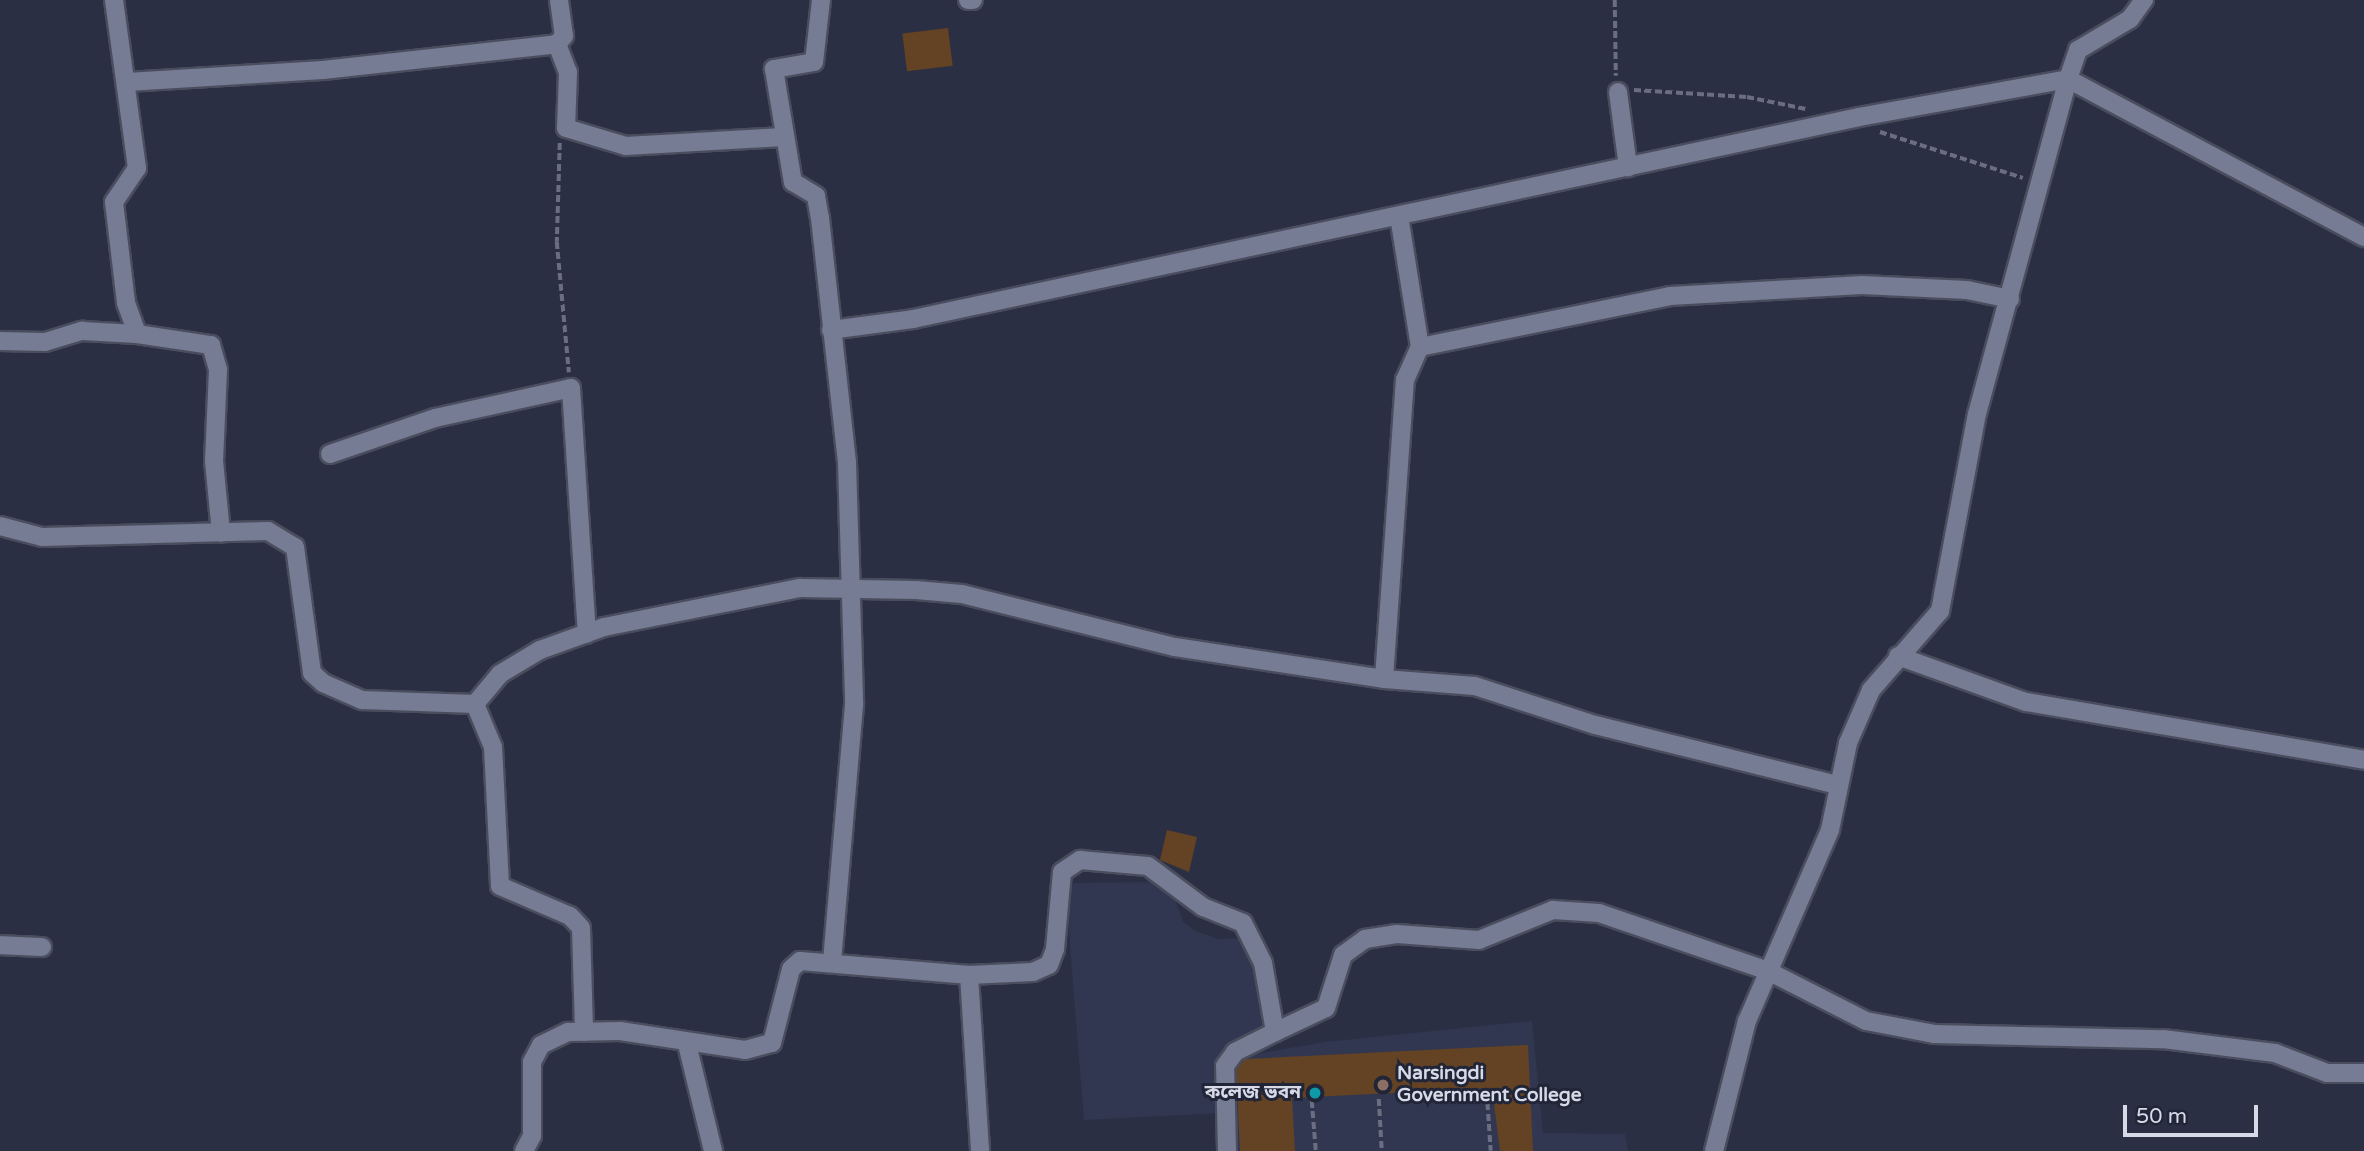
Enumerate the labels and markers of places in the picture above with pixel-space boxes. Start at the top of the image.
place label: Narsingdi Government College [1397,1063,1581,1107]
marker: Narsingdi Government College [1375,1077,1391,1093]
place label: কলেজ ভবন [1205,1082,1301,1104]
marker: কলেজ ভবন [1307,1085,1323,1101]

